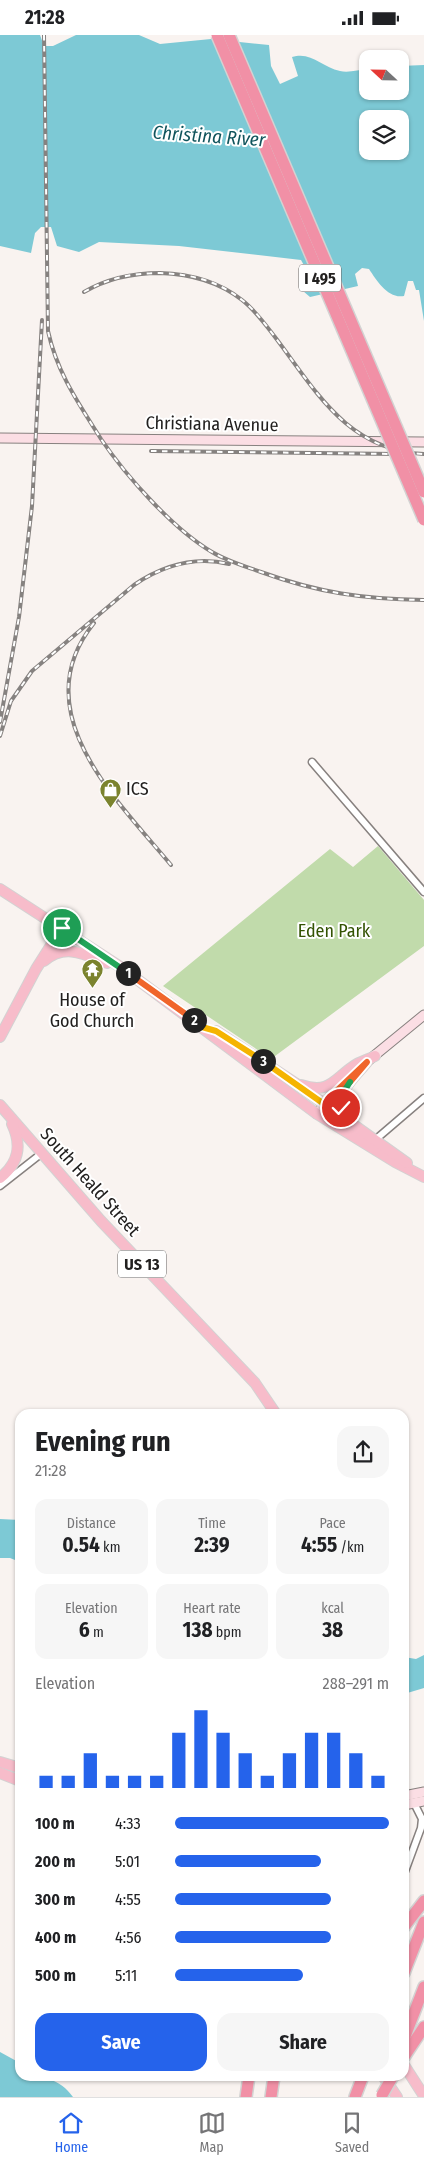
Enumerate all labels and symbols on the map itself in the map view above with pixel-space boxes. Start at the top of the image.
north arrow [359,50,409,100]
water label: Christina River [152,121,268,152]
road number: I 495 [299,265,341,291]
street label: Christiana Avenue [145,412,279,436]
shop icon: ICS [98,777,122,808]
place label: ICS [126,778,149,800]
pin [41,907,83,949]
park label: Eden Park [298,920,371,942]
temple icon: House of God Church [80,958,104,989]
pin: 1 [116,961,140,985]
place label: House of God Church [50,989,134,1032]
pin: 2 [182,1007,206,1033]
pin: 3 [250,1049,276,1073]
pin [320,1087,362,1129]
street label: South Heald Street [35,1123,145,1241]
road number: US 13 [118,1251,166,1277]

